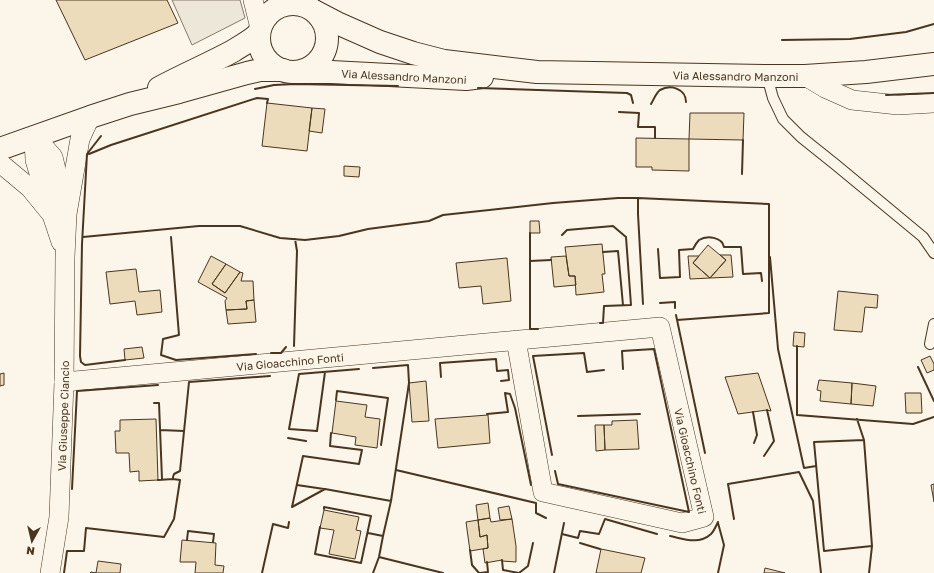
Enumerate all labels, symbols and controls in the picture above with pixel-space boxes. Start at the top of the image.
street label: Via Alessandro Manzoni [341,66,467,86]
street label: Via Alessandro Manzoni [673,68,798,83]
street label: Via Gioacchino Fonti [236,350,344,373]
street label: Via Giuseppe Ciancio [54,360,71,471]
street label: Via Gioacchino Fonti [673,407,710,515]
north arrow [12,521,52,561]
text: N [25,544,36,558]

